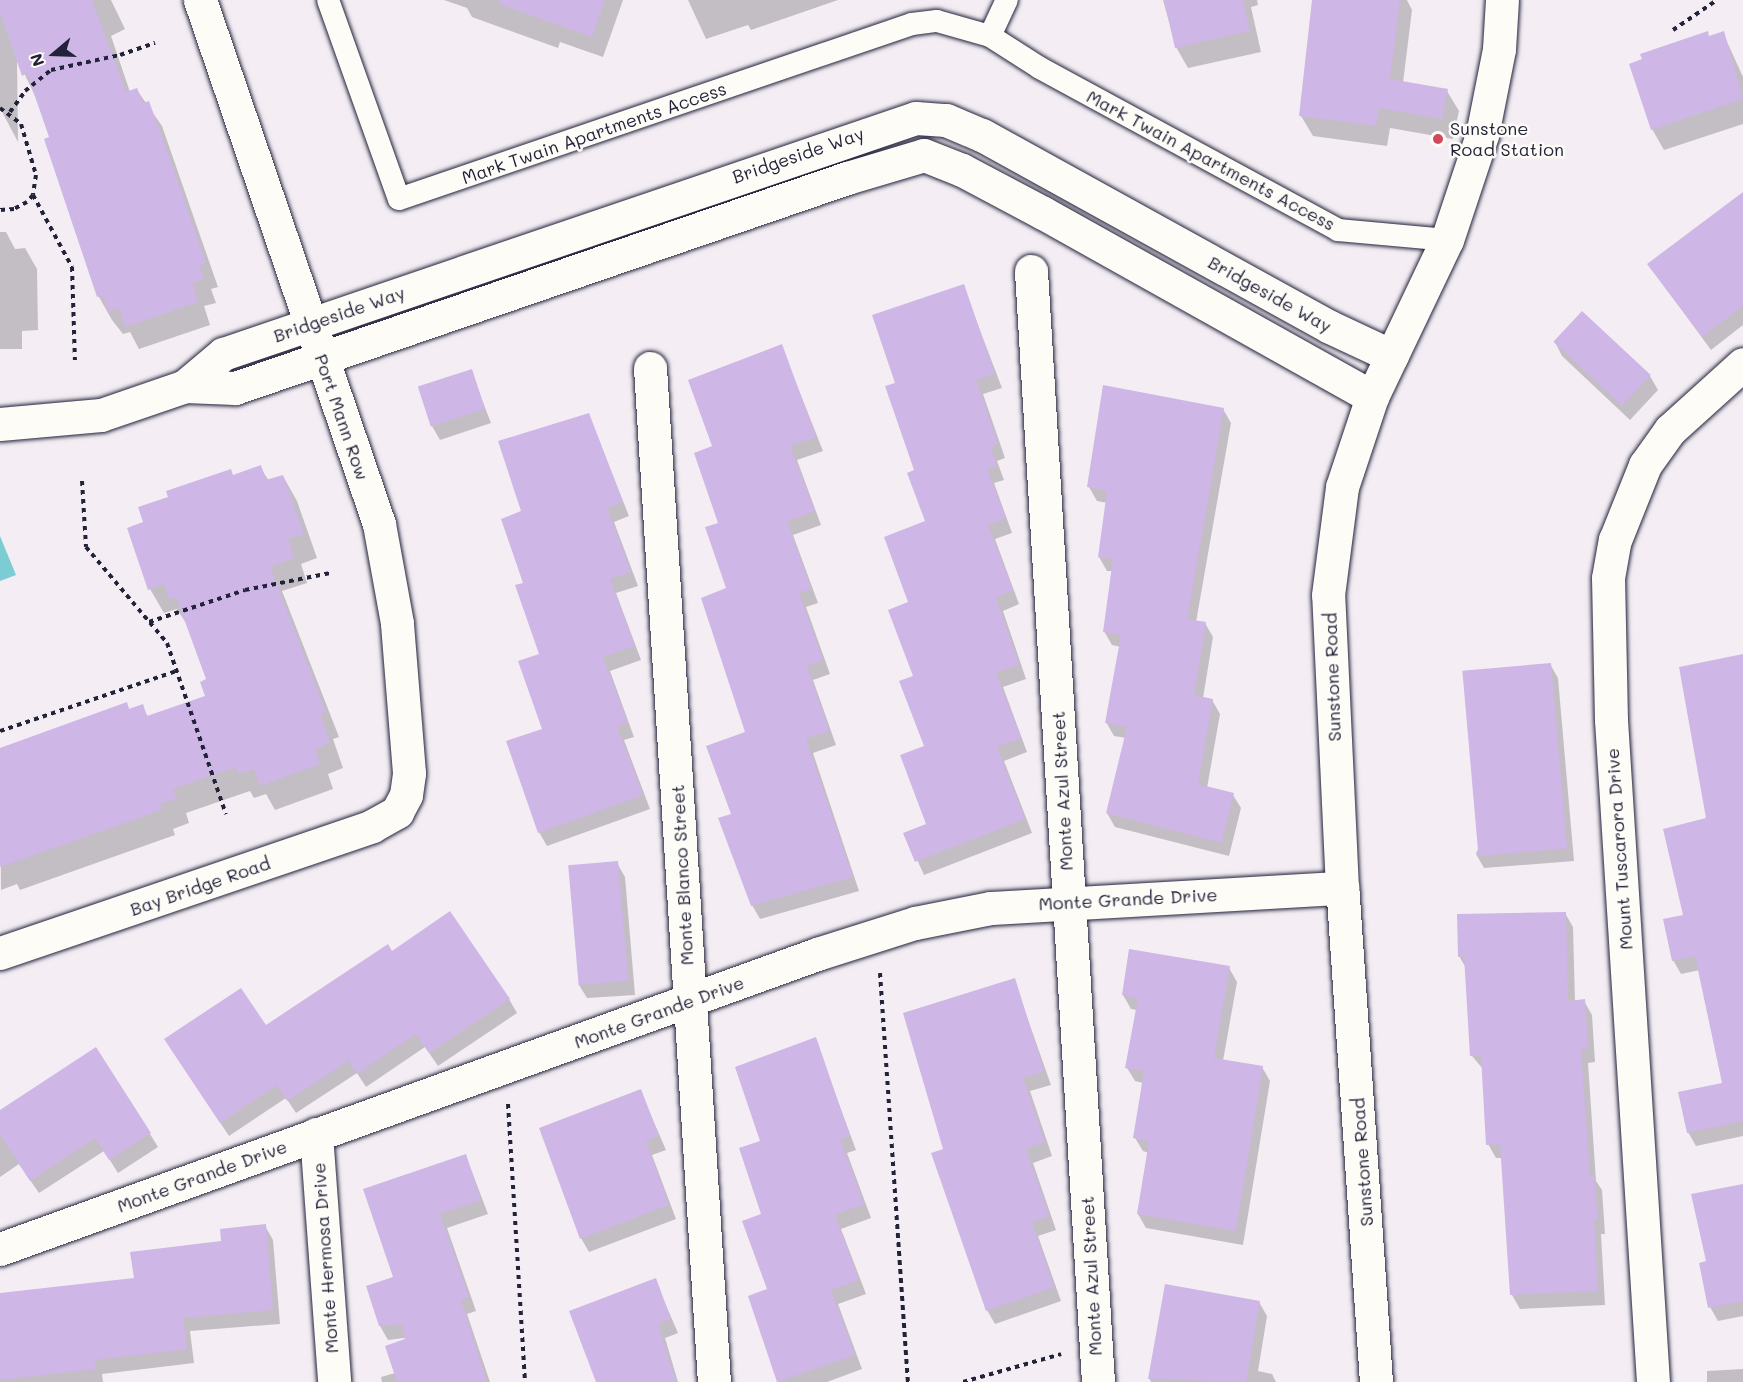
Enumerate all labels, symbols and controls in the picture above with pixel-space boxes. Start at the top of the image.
north arrow [24,24,84,84]
text: N [25,51,48,69]
street label: Mark Twain Apartments Access [459,77,729,189]
street label: Mark Twain Apartments Access [1083,85,1339,235]
place label: Sunstone Road Station [1450,118,1564,160]
street label: Bridgeside Way [729,122,867,188]
marker: Sunstone Road Station [1431,132,1445,146]
street label: Bridgeside Way [1205,251,1335,337]
street label: Bridgeside Way [270,281,408,347]
street label: Port Mann Row [310,351,374,483]
street label: Sunstone Road [1319,612,1345,742]
street label: Monte Azul Street [1047,711,1077,871]
street label: Mount Tuscarora Drive [1601,747,1637,951]
street label: Monte Blanco Street [666,784,698,966]
street label: Bay Bridge Road [127,852,273,920]
street label: Monte Grande Drive [1038,884,1218,914]
street label: Monte Grande Drive [571,971,747,1053]
street label: Sunstone Road [1347,1097,1377,1227]
street label: Monte Grande Drive [114,1135,290,1217]
street label: Monte Hermosa Drive [308,1162,342,1354]
street label: Monte Azul Street [1076,1196,1106,1356]

